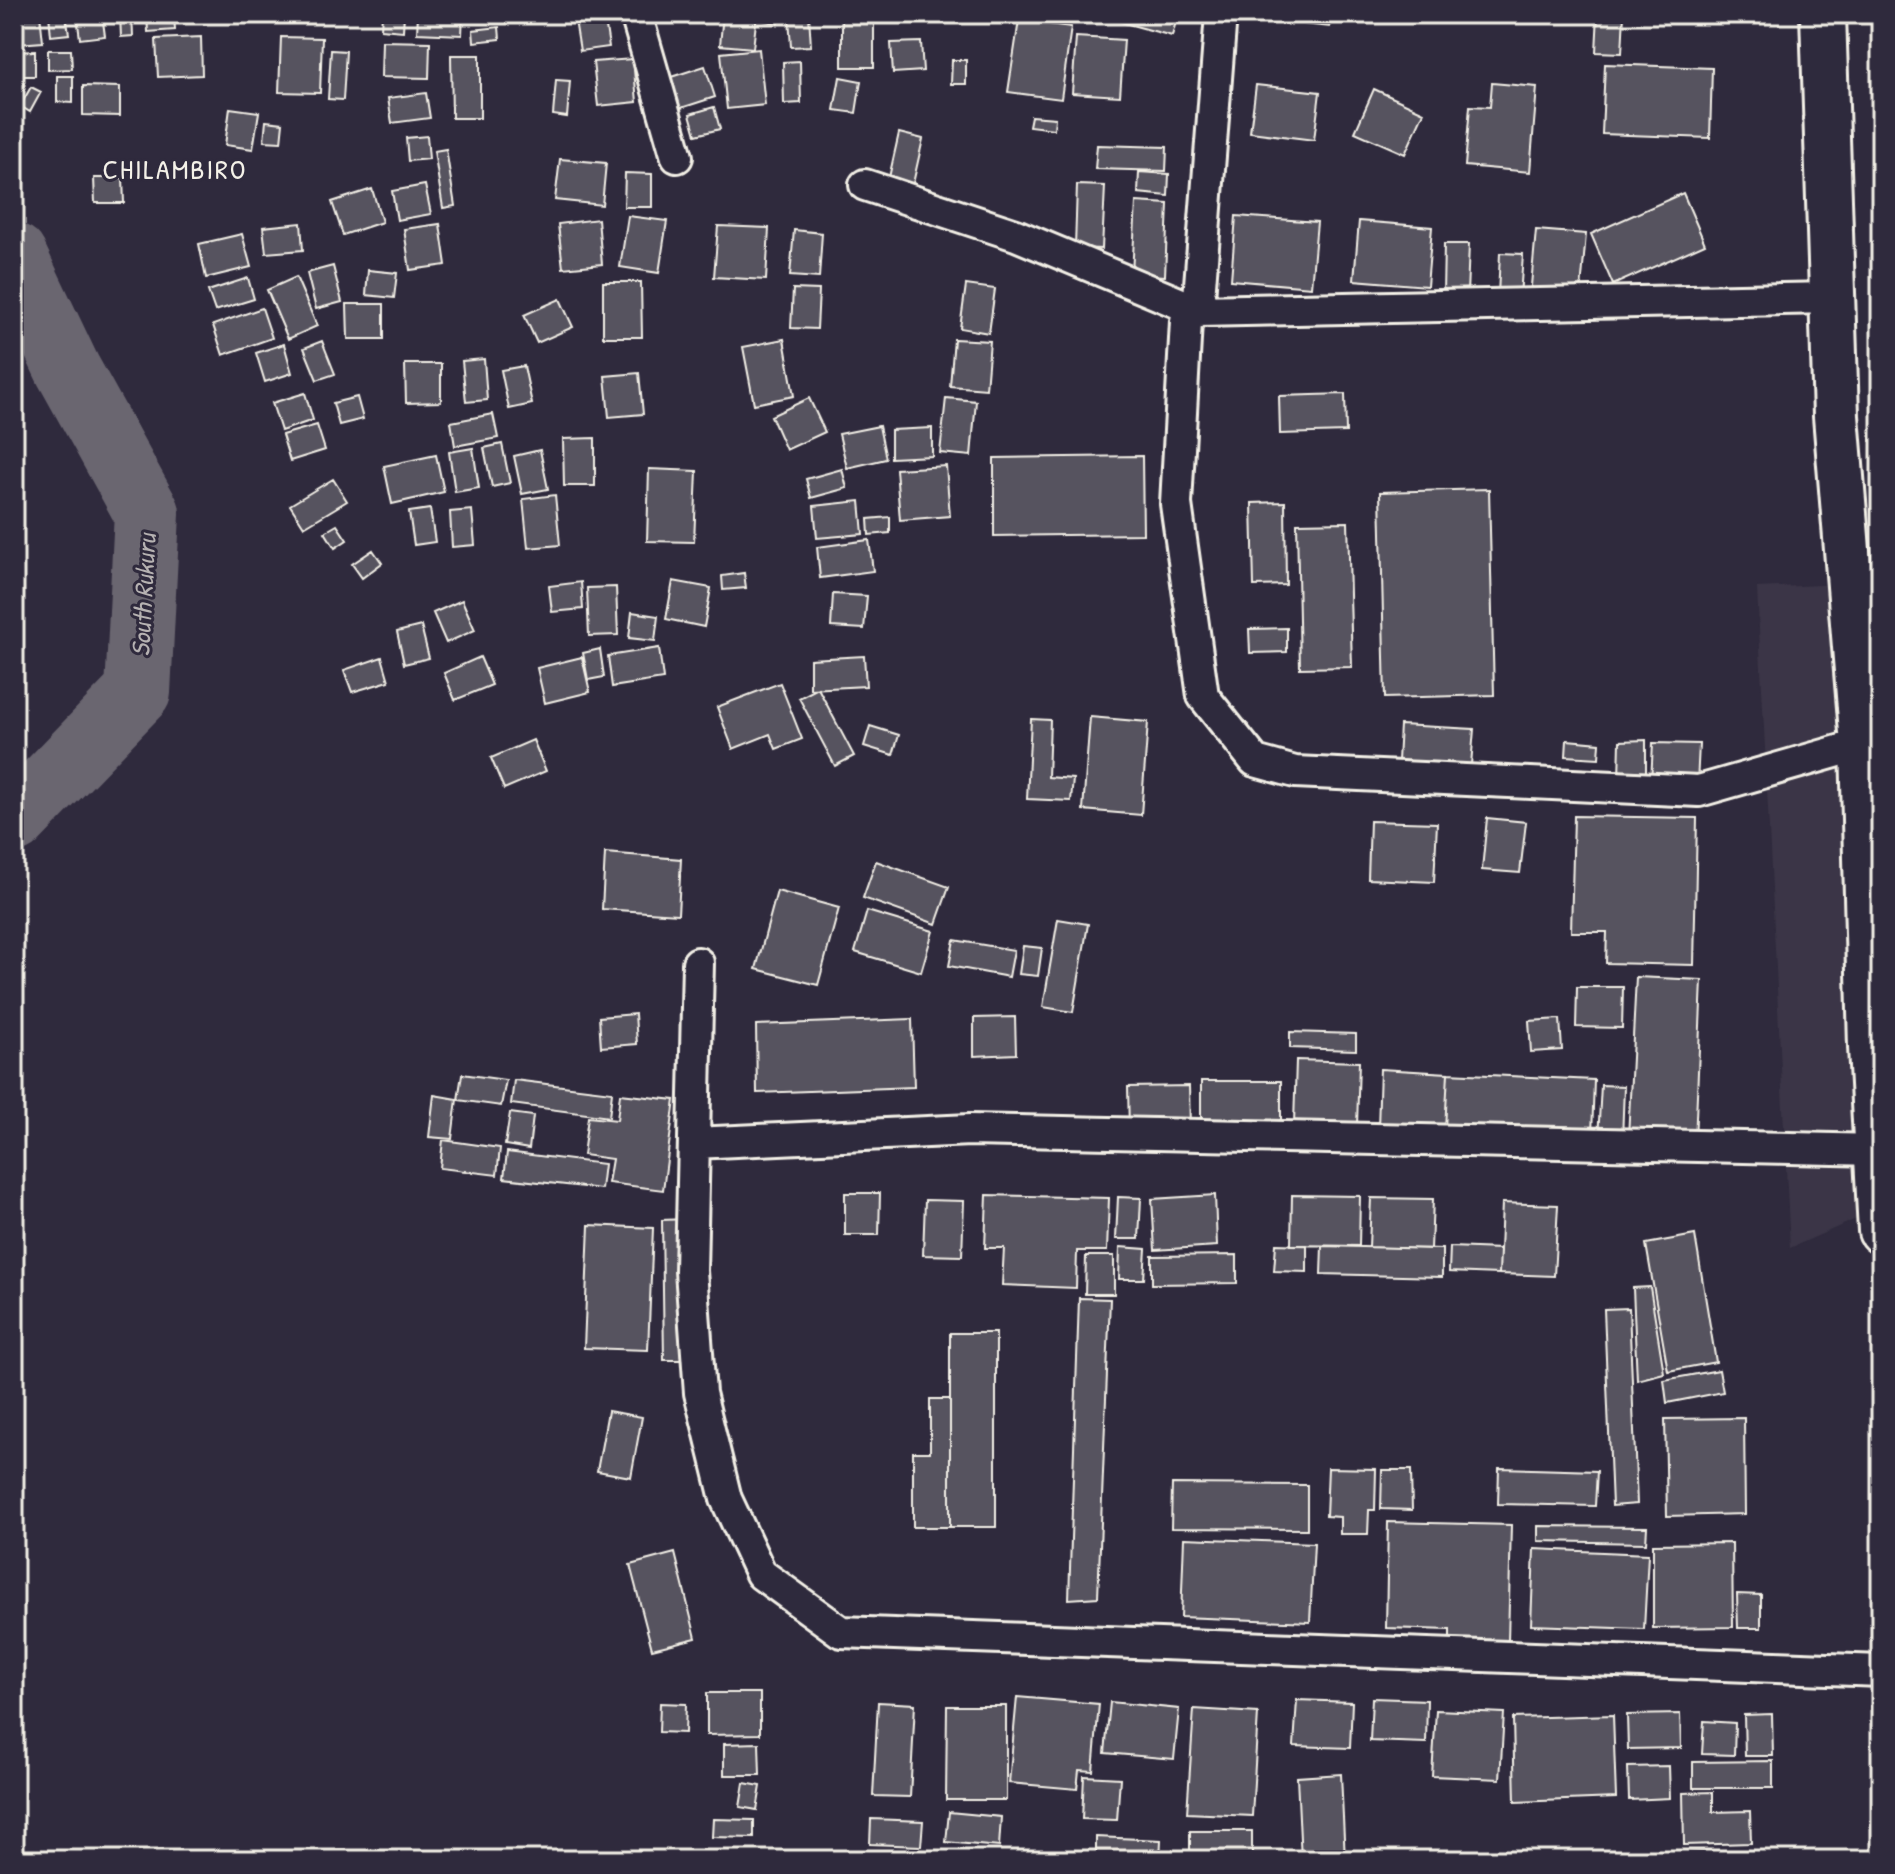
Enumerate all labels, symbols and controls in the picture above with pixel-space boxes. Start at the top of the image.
district label: CHILAMBIRO [103,150,247,188]
water label: South Rukuru [122,530,164,657]

